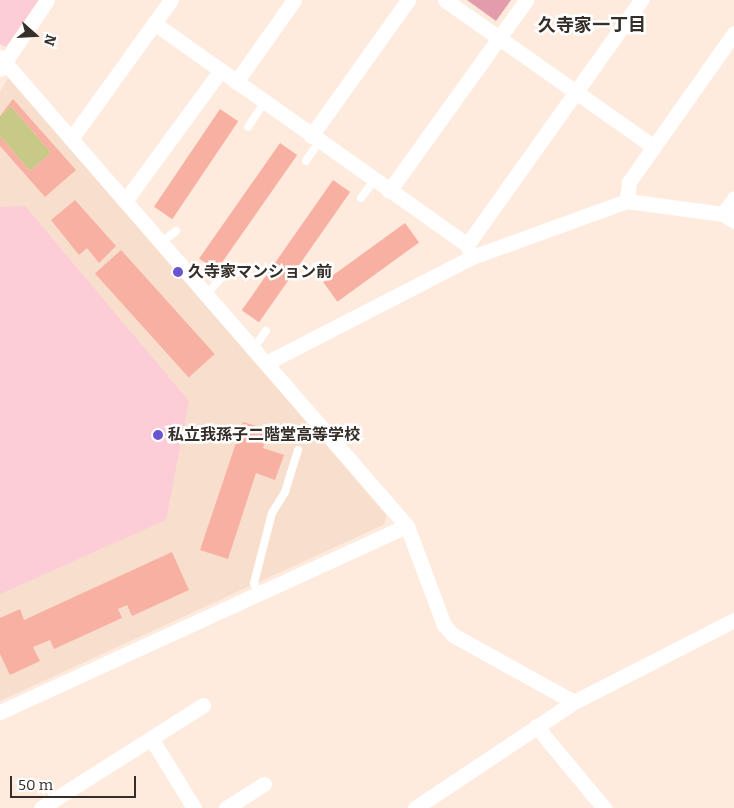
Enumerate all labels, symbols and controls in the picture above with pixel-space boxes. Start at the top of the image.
north arrow [10,10,60,60]
district label: 久寺家一丁目 [538,14,646,36]
text: N [40,32,59,48]
place label: 久寺家マンション前 [188,262,332,282]
marker: 久寺家マンション前 [172,266,184,278]
place label: 私立我孫子二階堂高等学校 [168,425,360,445]
marker: 私立我孫子二階堂高等学校 [152,429,164,441]
scale bar [12,766,139,798]
text: 50 m [18,776,53,794]

